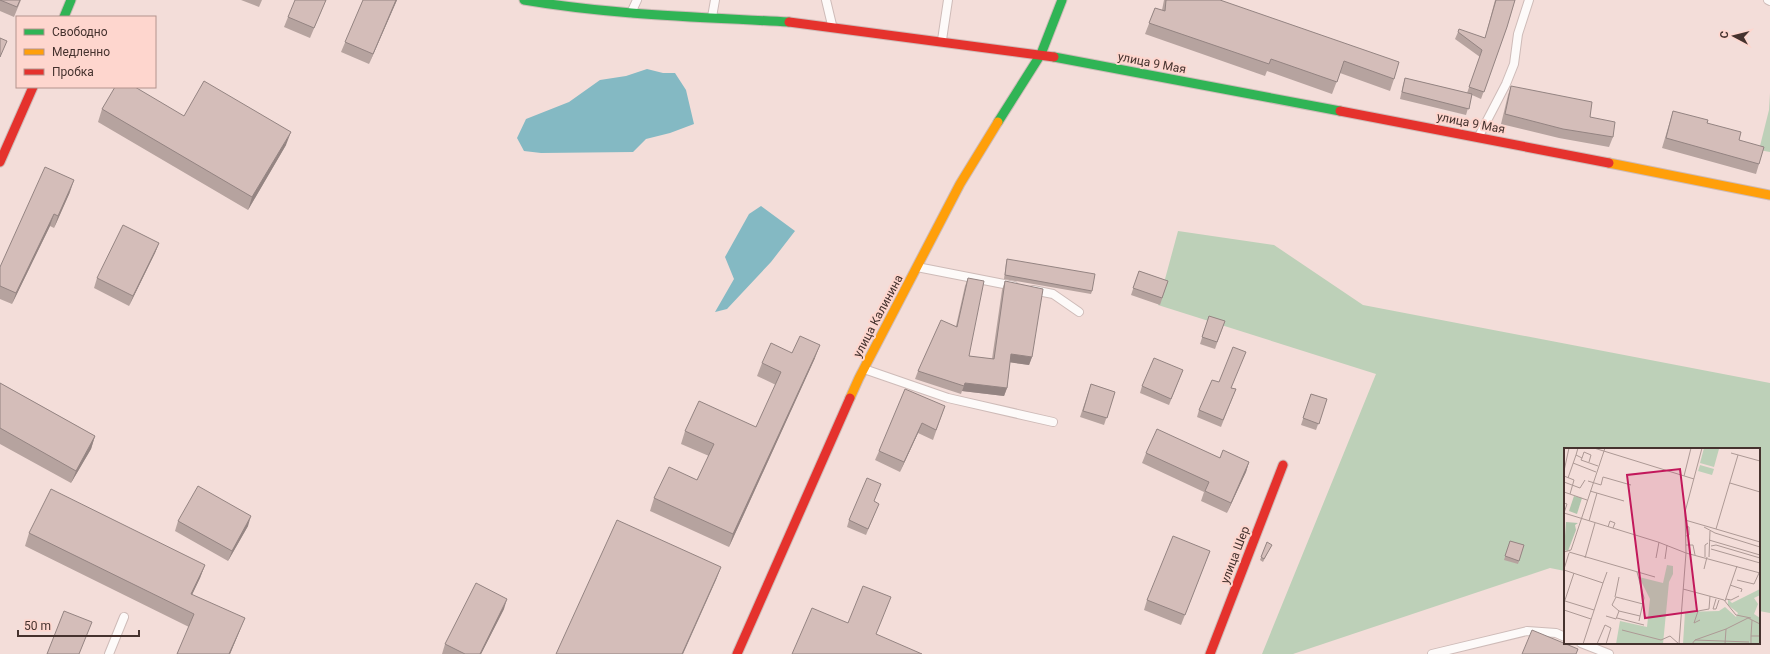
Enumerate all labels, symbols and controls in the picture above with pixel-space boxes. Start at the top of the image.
legend [16,16,156,88]
north arrow [1714,16,1754,56]
text: Свободно [52,25,108,39]
text: С [1718,30,1731,39]
text: Медленно [52,45,110,59]
street label: улица 9 Мая [1117,50,1187,76]
text: Пробка [52,65,94,79]
street label: улица 9 Мая [1436,110,1506,136]
street label: улица Калинина [850,272,906,360]
inset map [1564,448,1760,644]
street label: улица Шер [1218,524,1252,586]
scale bar [18,612,139,638]
text: 50 m [24,619,51,633]

